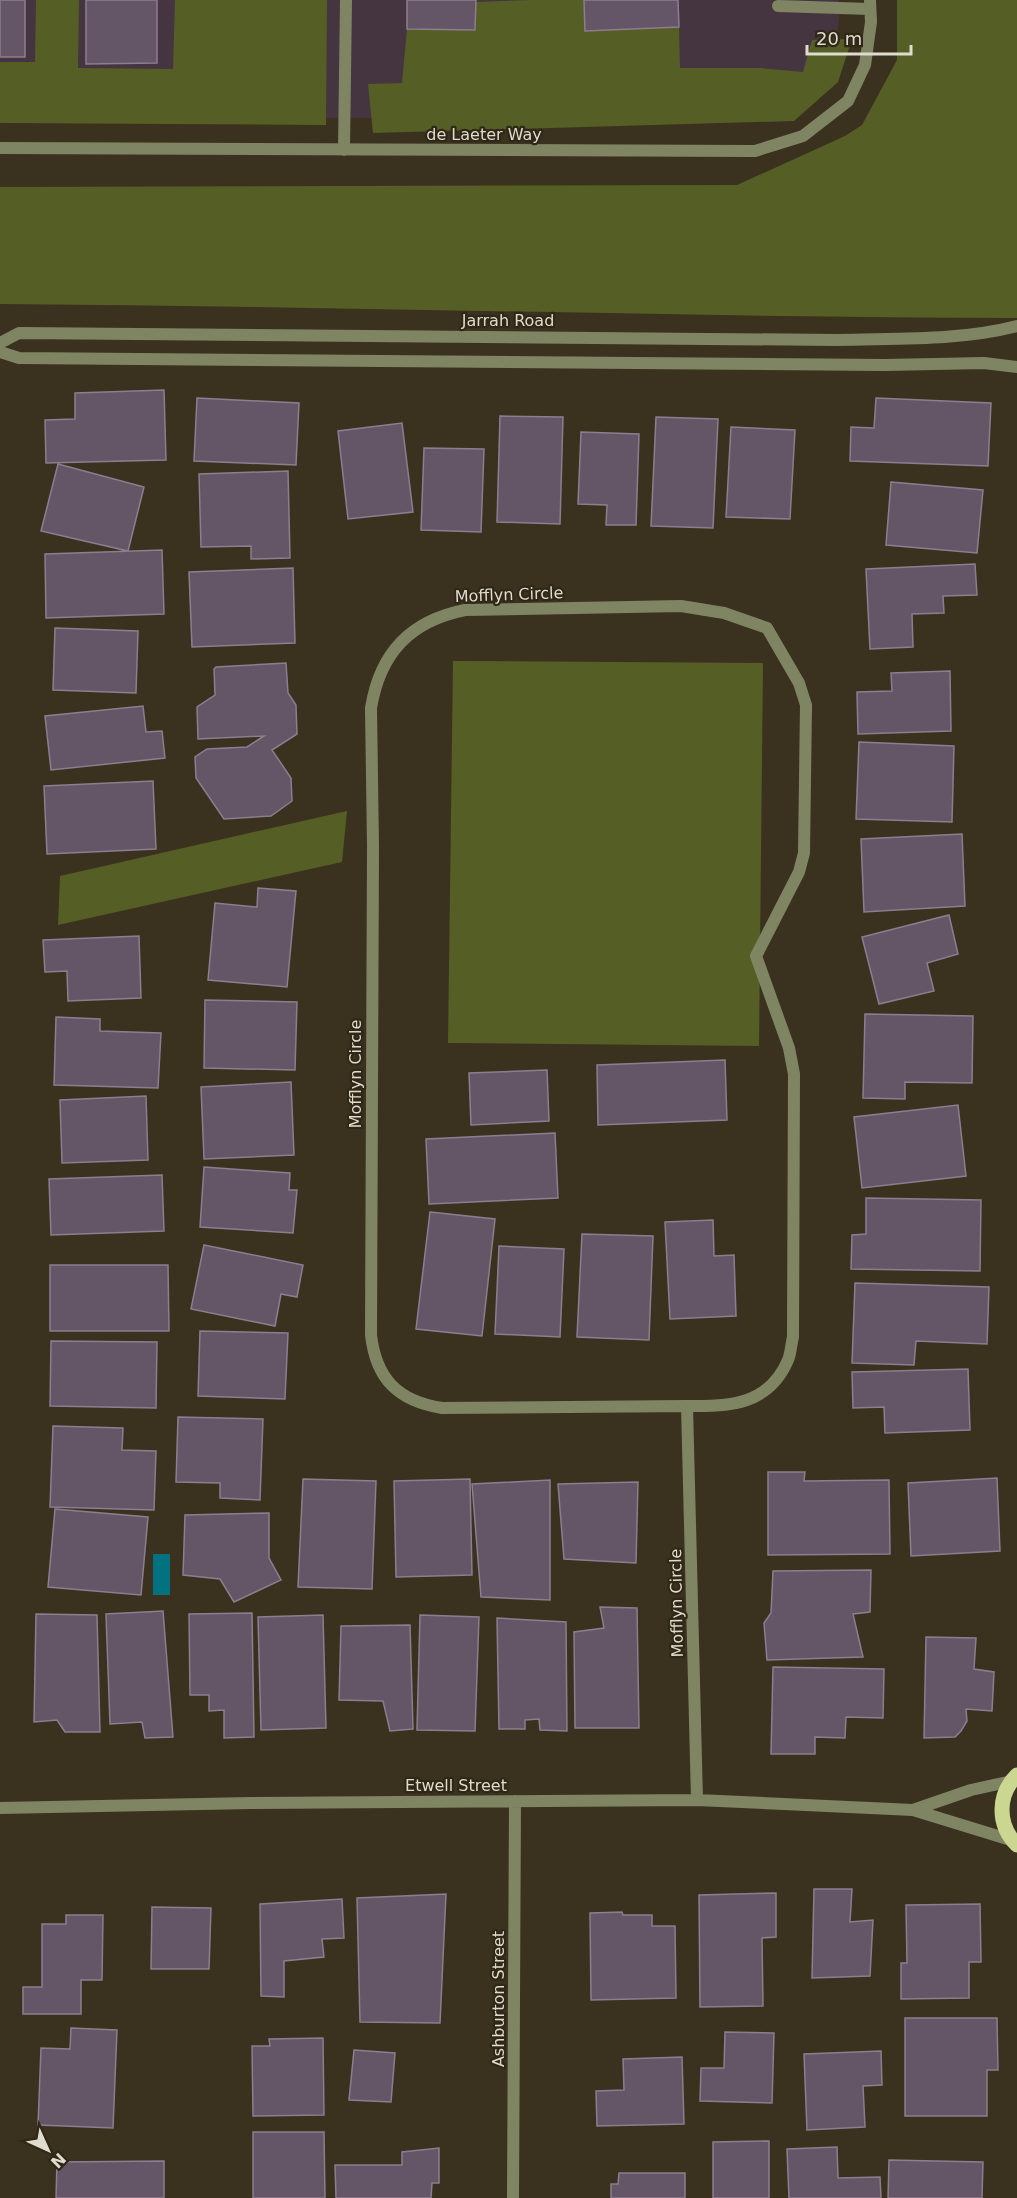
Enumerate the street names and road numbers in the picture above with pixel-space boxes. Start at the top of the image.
street label: de Laeter Way [426,125,542,144]
street label: Jarrah Road [461,311,554,330]
street label: Mofflyn Circle [454,583,564,606]
street label: Mofflyn Circle [346,1020,365,1128]
street label: Mofflyn Circle [666,1548,687,1657]
street label: Etwell Street [405,1776,507,1795]
street label: Ashburton Street [489,1931,508,2067]

